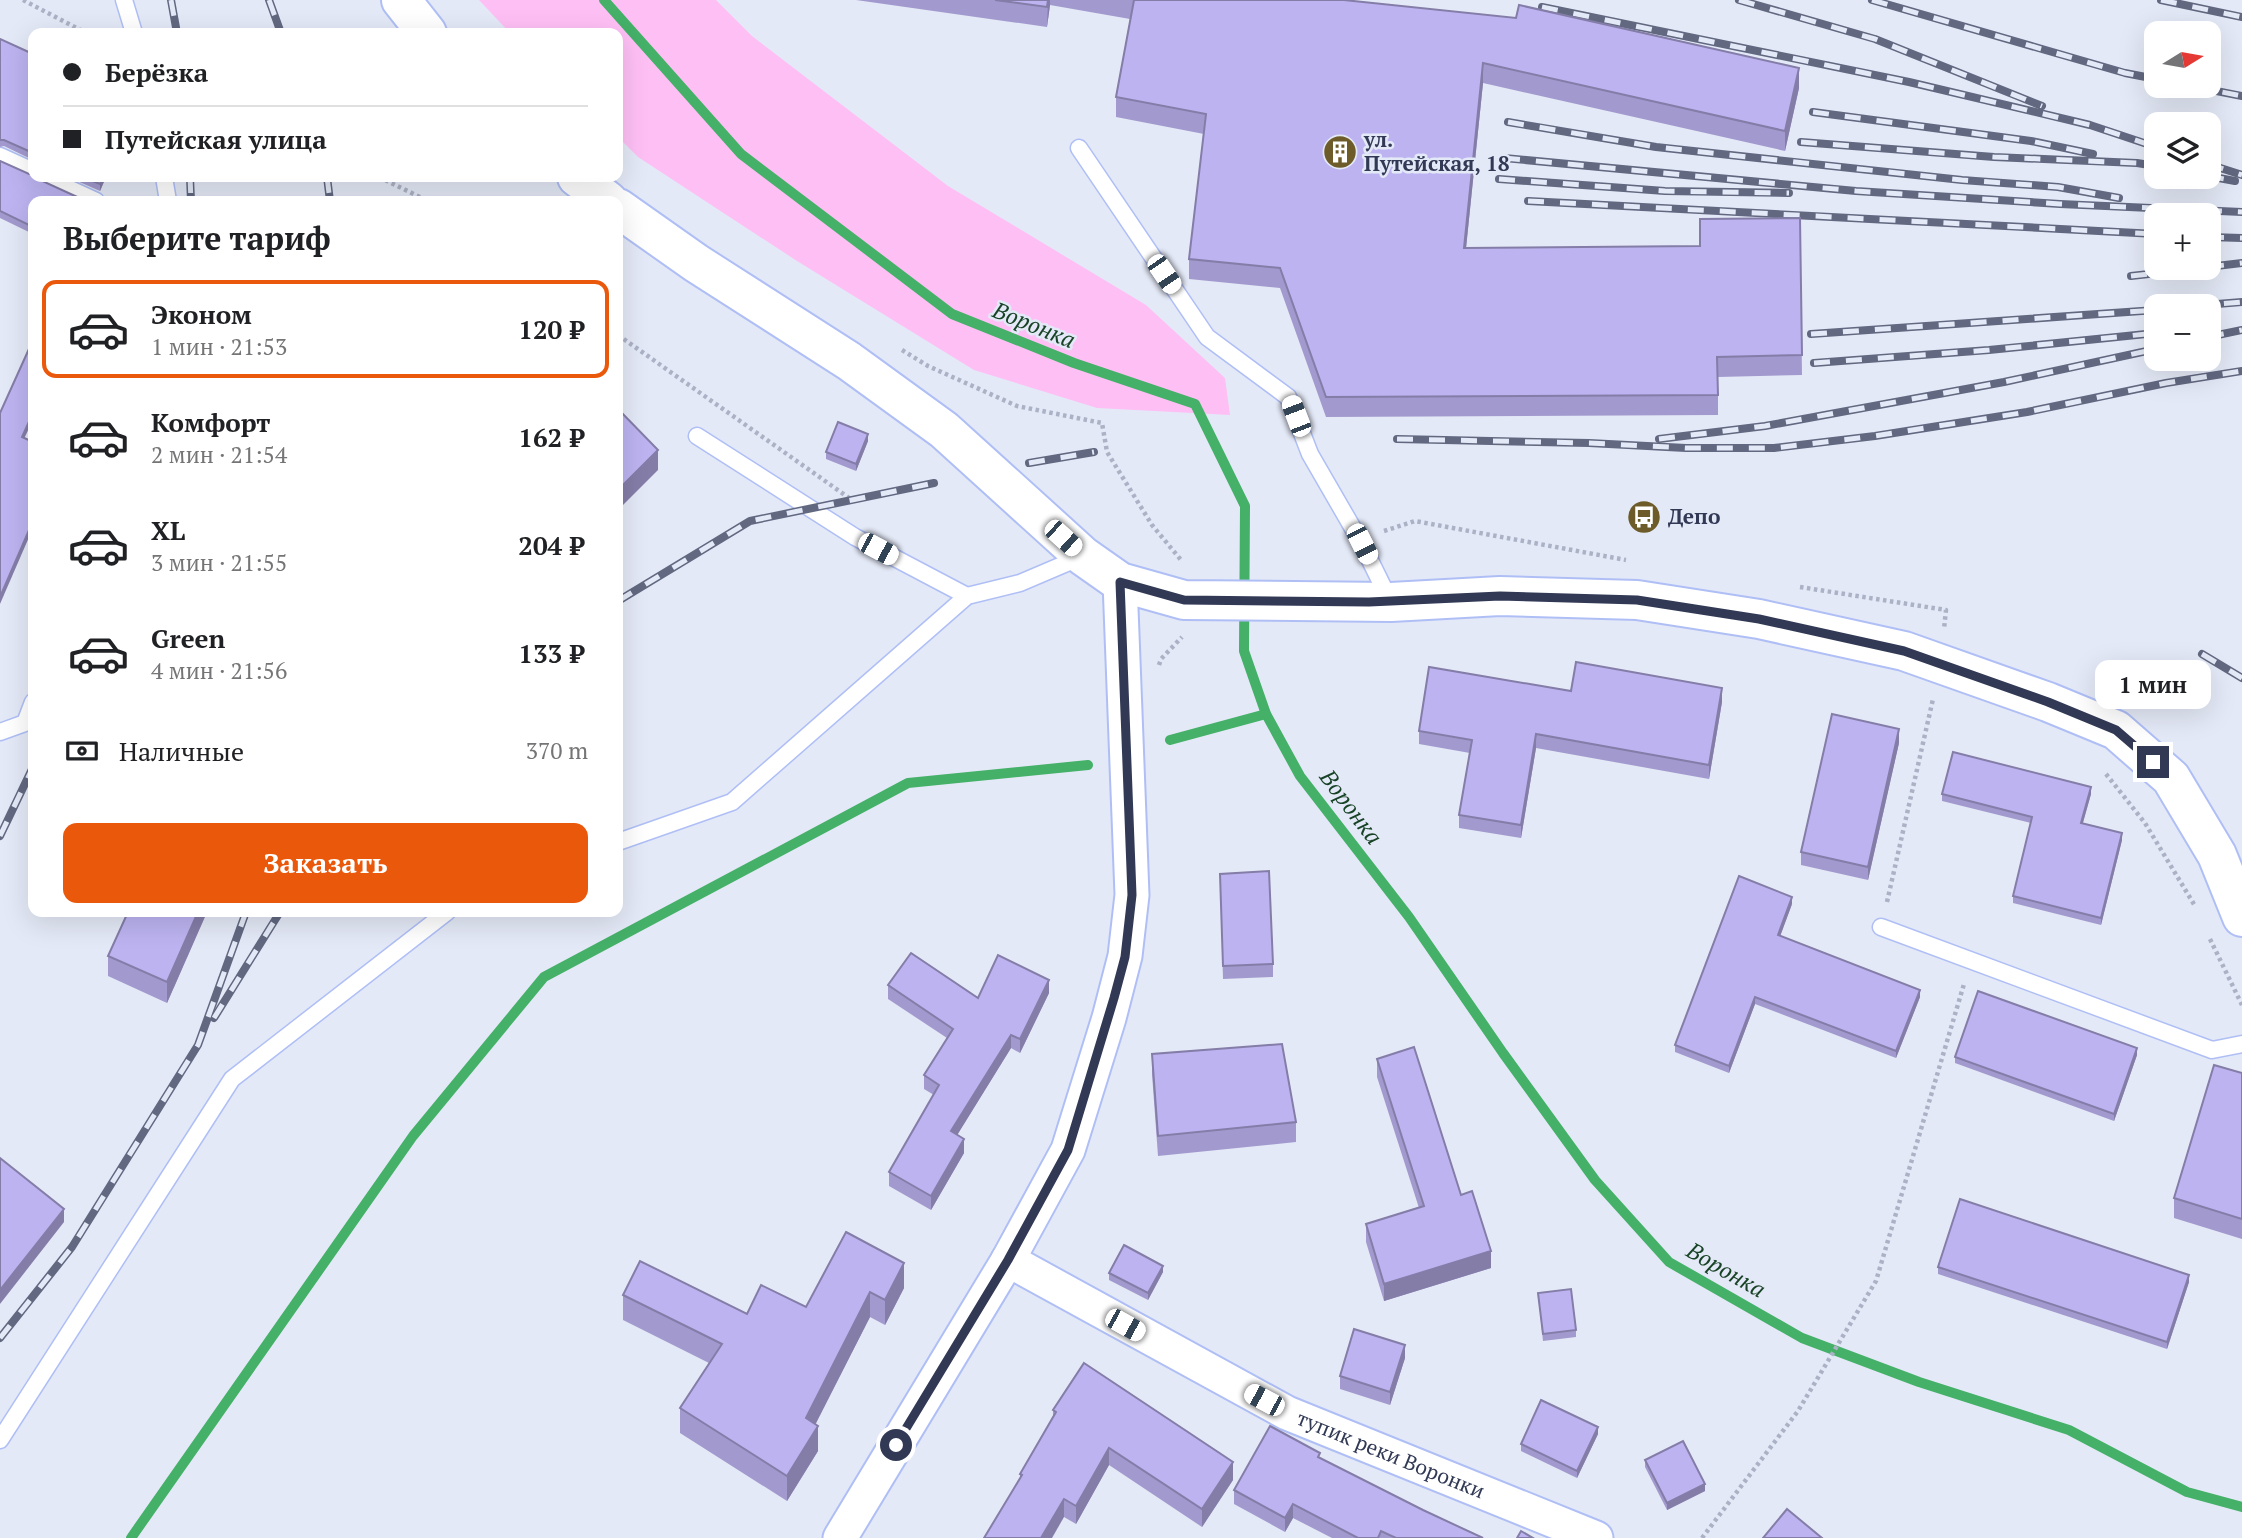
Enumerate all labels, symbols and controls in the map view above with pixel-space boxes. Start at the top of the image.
north arrow [2144,21,2221,98]
map controls [2144,21,2221,371]
text: Берёзка [105,55,208,89]
button: layers [2144,112,2221,189]
text: Путейская улица [105,122,327,156]
place label: ул. Путейская, 18 [1363,125,1510,177]
building icon: ул. Путейская, 18 [1321,133,1359,171]
button: + [2144,203,2221,280]
text: Выберите тариф [63,217,331,259]
car [1144,251,1185,297]
water label: Воронка [987,294,1080,355]
button: − [2144,294,2221,371]
text: Эконом [151,297,252,331]
icon: car [67,298,130,361]
text: 120 ₽ [518,312,584,346]
text: 1 мин · 21:53 [151,331,287,362]
car [1279,393,1314,439]
text: Комфорт [151,405,270,439]
icon: car [67,406,130,469]
text: 162 ₽ [518,420,584,454]
text: 2 мин · 21:54 [151,439,287,470]
bus stop icon: Депо [1625,498,1663,536]
place label: Депо [1668,502,1720,530]
text: XL [151,513,185,547]
icon: car [67,514,130,577]
car [1041,516,1086,560]
car [1344,521,1381,567]
text: 204 ₽ [518,528,584,562]
car [855,530,902,568]
text: 3 мин · 21:55 [151,547,287,578]
text: Green [151,621,225,655]
icon: car [67,622,130,685]
text: 133 ₽ [518,636,584,670]
text: 4 мин · 21:56 [151,655,287,686]
callout: 1 мин [2095,660,2211,710]
text: 1 мин [2119,669,2187,700]
icon: cash [63,732,101,770]
text: Наличные [119,734,244,768]
text: 370 m [526,735,588,766]
route end [2137,746,2169,778]
water label: Воронка [1312,762,1390,850]
button: Заказать [63,823,588,903]
water label: Воронка [1680,1234,1771,1305]
car [1102,1306,1149,1344]
car [1241,1381,1288,1419]
street label: тупик реки Воронки [1293,1403,1489,1505]
route start [880,1429,912,1461]

